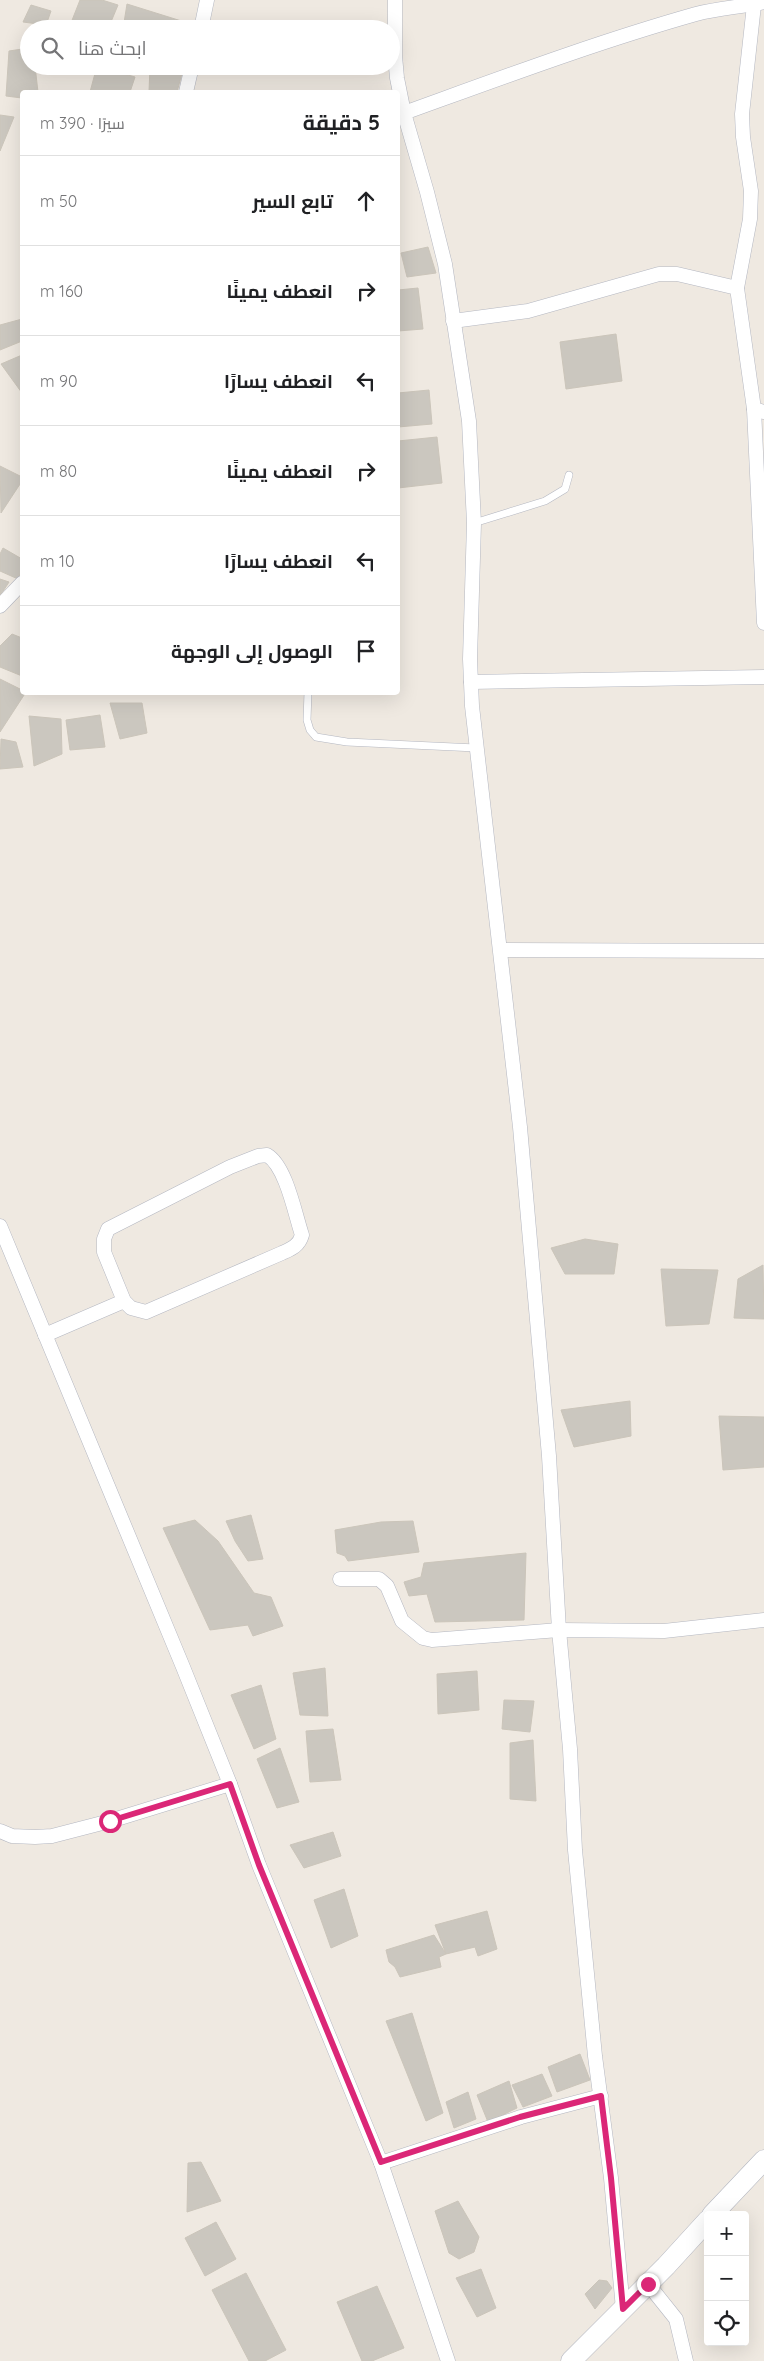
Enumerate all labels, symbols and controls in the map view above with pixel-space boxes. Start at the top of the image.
search box [20,20,400,75]
icon: search [38,34,66,62]
text: ابحث هنا [78,36,147,60]
text: 5 دقيقة [303,109,380,135]
text: سيرًا · 390 m [40,113,125,133]
icon: ahead [352,187,380,215]
text: تابع السير [252,189,333,213]
text: 50 m [40,191,77,211]
icon: right [352,277,380,305]
text: انعطف يمينًا [226,279,333,303]
text: 160 m [40,281,83,301]
icon: left [352,367,380,395]
text: انعطف يسارًا [224,369,333,393]
text: 90 m [40,371,77,391]
icon: right [352,457,380,485]
text: انعطف يمينًا [226,459,333,483]
text: 80 m [40,461,77,481]
icon: left [352,547,380,575]
text: انعطف يسارًا [224,549,333,573]
text: 10 m [40,551,74,571]
icon: arrive [352,637,380,665]
text: الوصول إلى الوجهة [171,639,333,663]
route start [99,1810,122,1833]
map controls [704,2211,749,2346]
button: + [704,2211,749,2256]
button: − [704,2256,749,2301]
route end [637,2273,660,2296]
button: locate [704,2301,749,2346]

